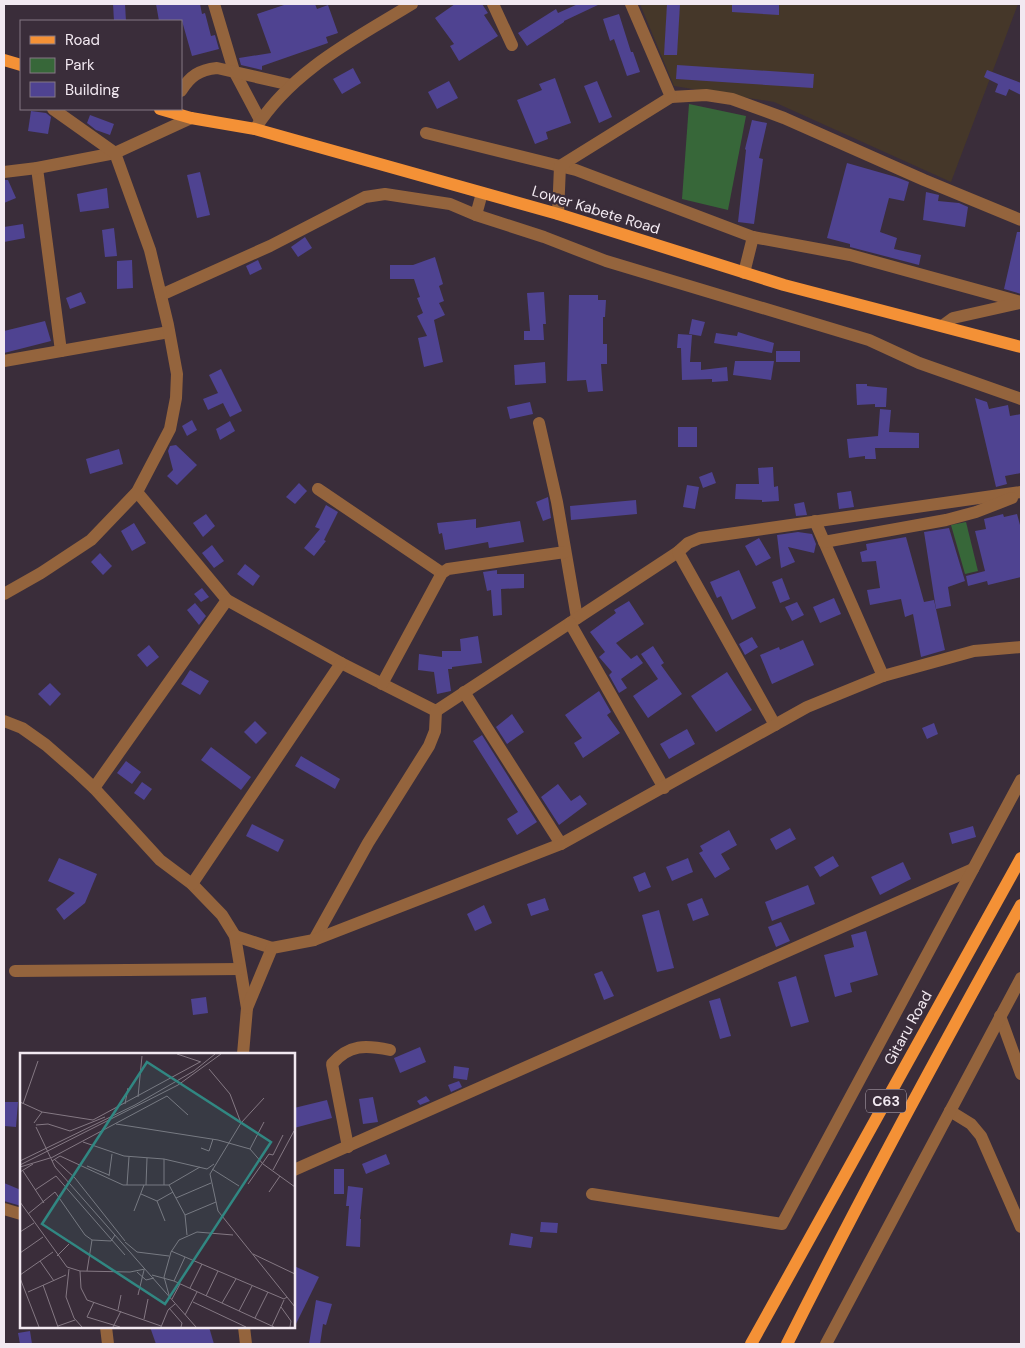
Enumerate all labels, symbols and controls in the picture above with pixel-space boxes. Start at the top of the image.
legend [20,20,182,110]
text: Road [65,30,100,50]
text: Park [65,55,95,75]
text: Building [65,80,120,100]
street label: Lower Kabete Road [530,181,662,239]
street label: Gitaru Road [879,987,937,1069]
inset map [20,1053,295,1328]
road number: C63 [866,1090,906,1112]

